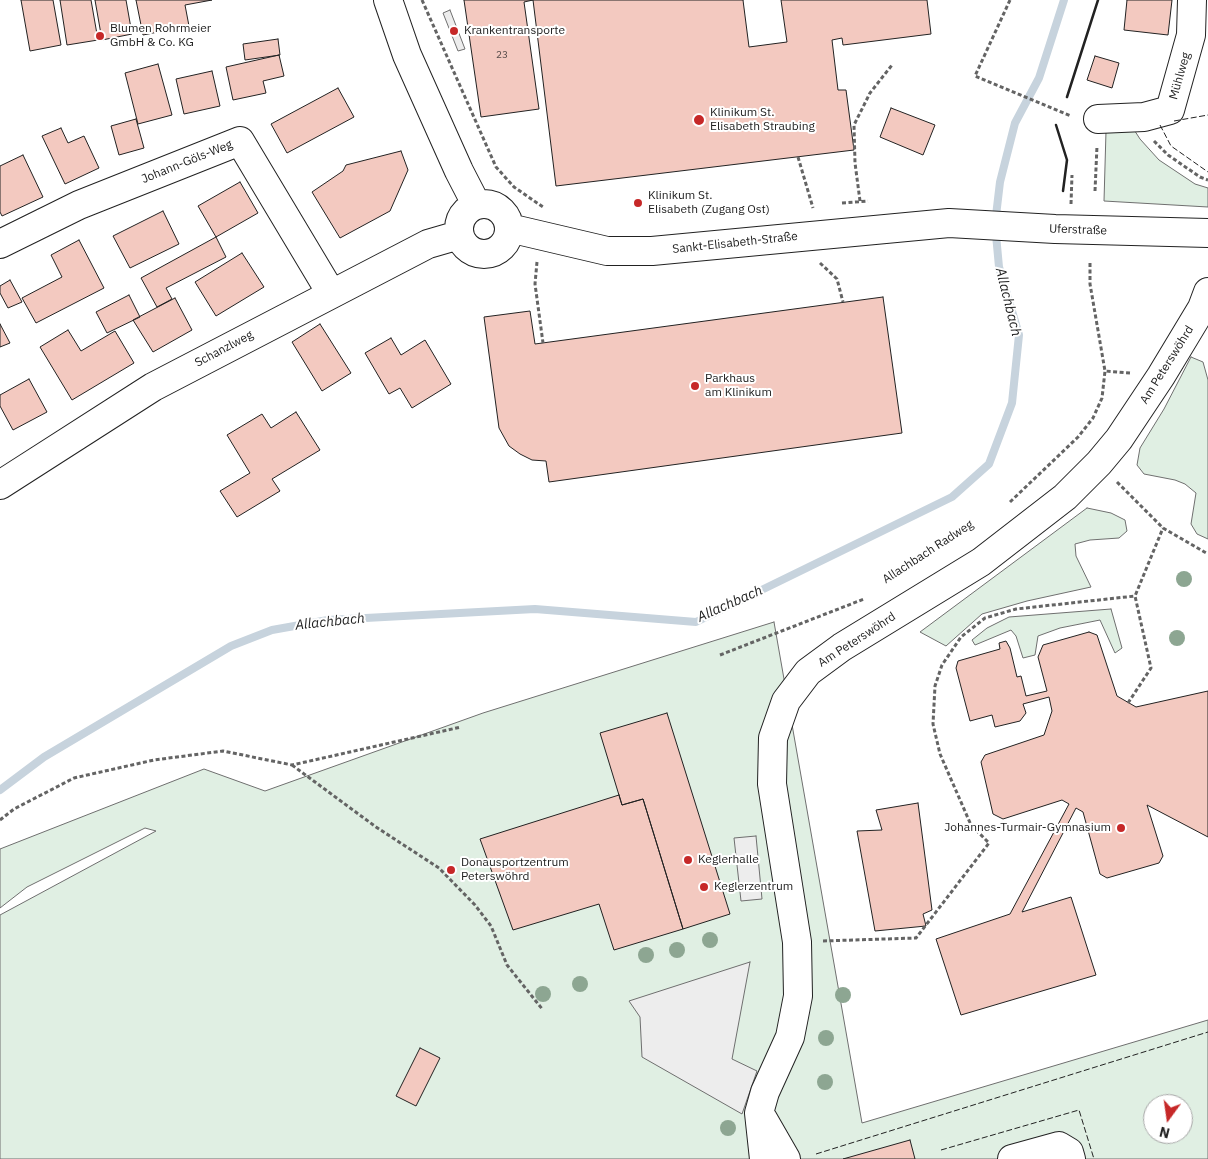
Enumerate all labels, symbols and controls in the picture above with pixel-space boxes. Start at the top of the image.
place label: Blumen Rohrmeier GmbH & Co. KG [110,22,211,50]
place label: Krankentransporte [464,24,565,38]
marker: Krankentransporte [448,25,460,37]
marker: Blumen Rohrmeier GmbH & Co. KG [94,30,106,42]
house number: 23 [496,49,508,61]
street label: Mühlweg [1166,51,1194,101]
place label: Klinikum St. Elisabeth Straubing [710,106,815,134]
marker: Klinikum St. Elisabeth Straubing [692,113,706,127]
street label: Johann-Göls-Weg [139,137,235,187]
place label: Klinikum St. Elisabeth (Zugang Ost) [648,189,770,217]
marker: Klinikum St. Elisabeth (Zugang Ost) [632,197,644,209]
street label: Uferstraße [1049,222,1107,238]
street label: Sankt-Elisabeth-Straße [672,229,798,257]
water label: Allachbach [991,266,1025,338]
street label: Am Peterswöhrd [1137,323,1197,407]
street label: Schanzlweg [192,328,256,370]
place label: Parkhaus am Klinikum [705,372,772,400]
marker: Parkhaus am Klinikum [689,380,701,392]
street label: Allachbach Radweg [880,517,976,587]
water label: Allachbach [695,582,765,626]
water label: Allachbach [294,610,366,634]
street label: Am Peterswöhrd [816,610,898,670]
place label: Johannes-Turmair-Gymnasium [944,821,1111,835]
marker: Johannes-Turmair-Gymnasium [1115,822,1127,834]
place label: Keglerhalle [698,853,759,867]
marker: Keglerhalle [682,854,694,866]
place label: Donausportzentrum Peterswöhrd [461,856,569,884]
marker: Donausportzentrum Peterswöhrd [445,864,457,876]
place label: Keglerzentrum [714,880,793,894]
marker: Keglerzentrum [698,881,710,893]
north arrow [1143,1094,1193,1144]
text: N [1158,1123,1172,1143]

